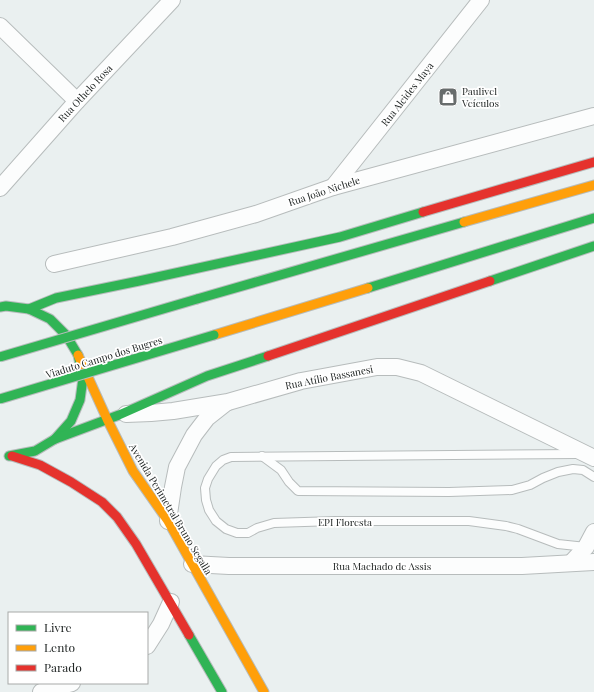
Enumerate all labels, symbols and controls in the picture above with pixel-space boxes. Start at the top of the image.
street label: Rua Alcides Maya [378,59,436,129]
street label: Rua Othelo Rosa [55,61,115,125]
place label: Paulivel Veículos [461,84,499,110]
shop icon: Paulivel Veículos [437,86,459,108]
street label: Rua João Nichele [286,173,362,209]
street label: Viaduto Campo dos Bugres [43,333,164,382]
street label: Rua Atílio Bassanesi [284,362,374,392]
street label: Avenida Perimetral Bruno Segalla [126,440,216,577]
street label: EPI Floresta [318,515,372,529]
street label: Rua Machado de Assis [333,559,431,573]
legend [8,612,148,684]
text: Livre [44,619,72,635]
text: Lento [44,639,76,655]
text: Parado [44,659,82,675]

